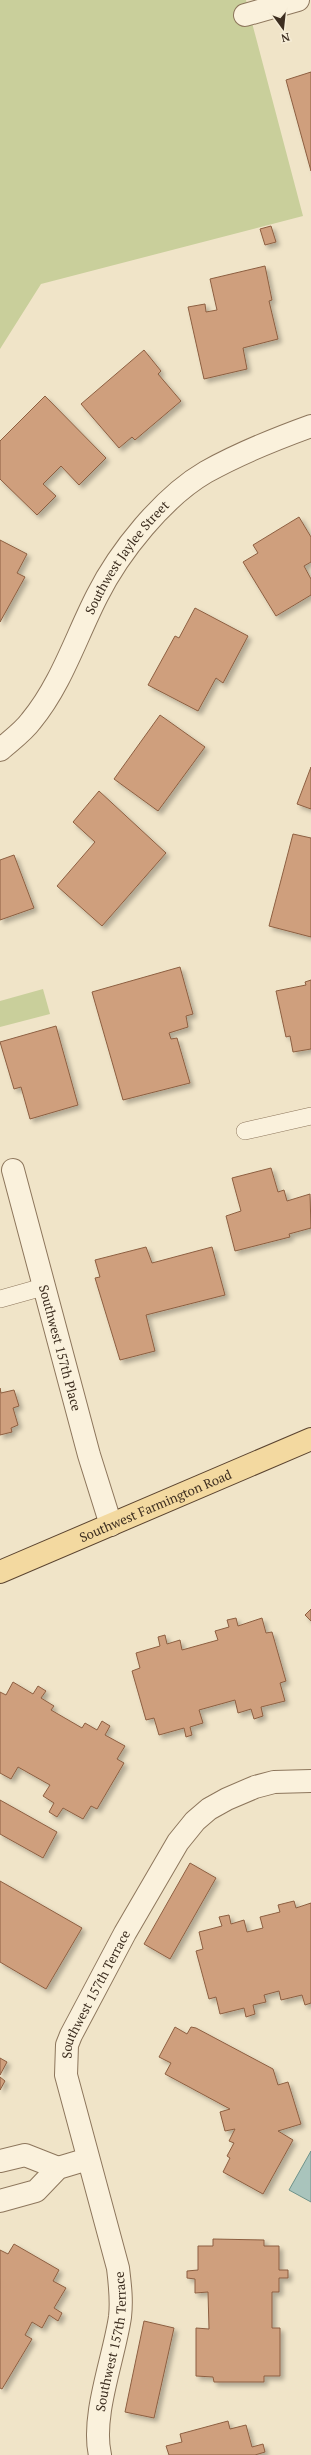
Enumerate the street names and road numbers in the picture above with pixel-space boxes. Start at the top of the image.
street label: Southwest Jaylee Street [80,496,173,617]
street label: Southwest 157th Place [35,1283,86,1413]
street label: Southwest Farmington Road [76,1465,234,1546]
street label: Southwest 157th Terrace [58,1927,134,2059]
street label: Southwest 157th Terrace [91,2271,130,2413]

